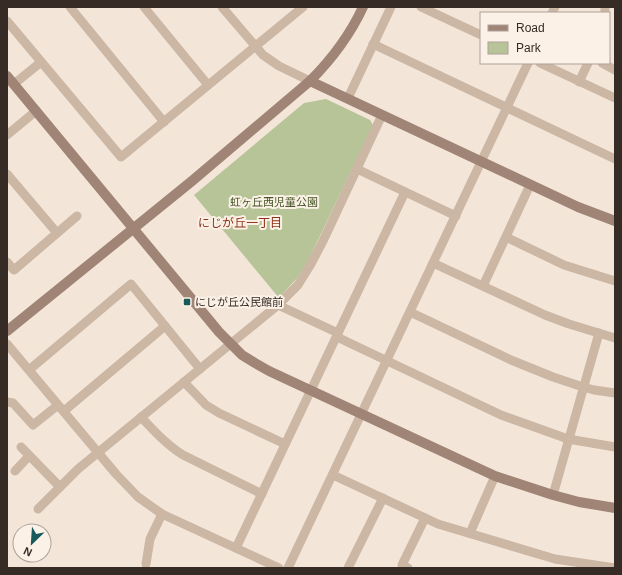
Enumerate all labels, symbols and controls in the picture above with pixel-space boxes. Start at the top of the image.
legend [480,12,610,64]
text: Road [516,21,545,35]
text: Park [516,41,542,55]
park label: 虹ヶ丘西児童公園 [230,196,318,208]
district label: にじが丘一丁目 [198,216,282,230]
place label: にじが丘公民館前 [195,296,283,308]
marker: にじが丘公民館前 [182,297,192,307]
north arrow [12,523,52,563]
text: N [22,545,34,559]

